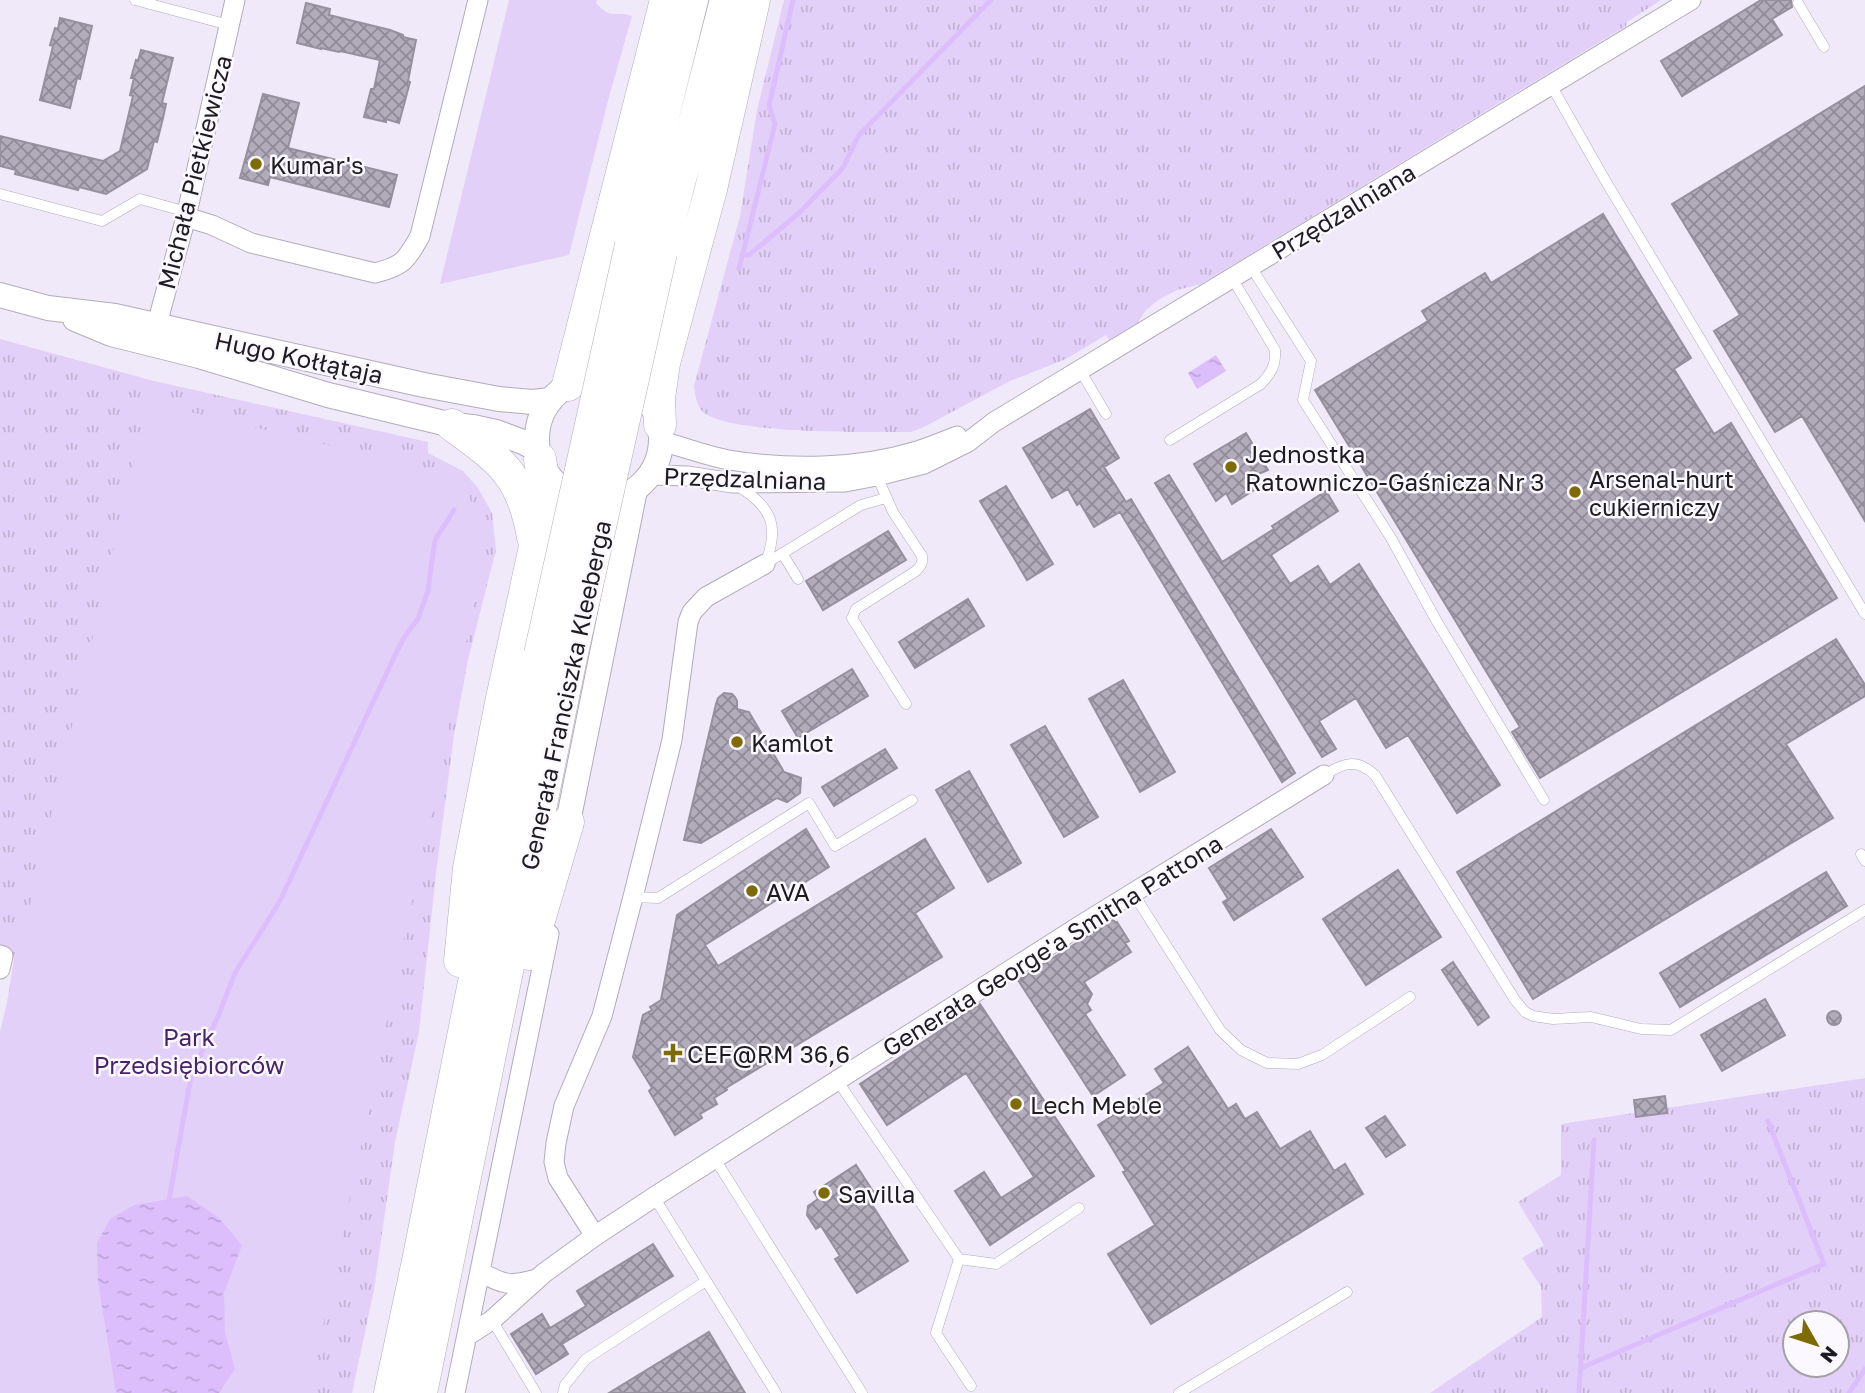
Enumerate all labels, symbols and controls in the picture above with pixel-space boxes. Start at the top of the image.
street label: Michała Pietkiewicza [151,52,237,292]
place label: Kumar's [270,150,364,179]
marker: Kumar's [248,156,264,172]
street label: Przędzalniana [1266,157,1420,265]
street label: Hugo Kołłątaja [212,325,386,389]
place label: Jednostka Ratowniczo-Gaśnicza Nr 3 [1245,439,1545,496]
marker: Jednostka Ratowniczo-Gaśnicza Nr 3 [1223,459,1239,475]
street label: Przędzalniana [663,461,827,495]
place label: Arsenal-hurt cukierniczy [1589,464,1734,521]
marker: Arsenal-hurt cukierniczy [1567,484,1583,500]
street label: Generała Franciszka Kleeberga [514,518,616,872]
place label: Kamlot [751,728,834,757]
marker: Kamlot [729,734,745,750]
street label: Generała George'a Smitha Pattona [877,828,1227,1062]
place label: AVA [766,877,810,906]
marker: AVA [744,883,760,899]
park label: Park Przedsiębiorców [94,1022,284,1079]
place label: CEF@RM 36,6 [687,1039,850,1068]
marker: CEF@RM 36,6 [665,1045,681,1061]
place label: Lech Meble [1030,1090,1162,1119]
marker: Lech Meble [1008,1096,1024,1112]
place label: Savilla [838,1179,915,1208]
marker: Savilla [816,1185,832,1201]
north arrow [1781,1309,1851,1379]
text: N [1816,1342,1843,1368]

